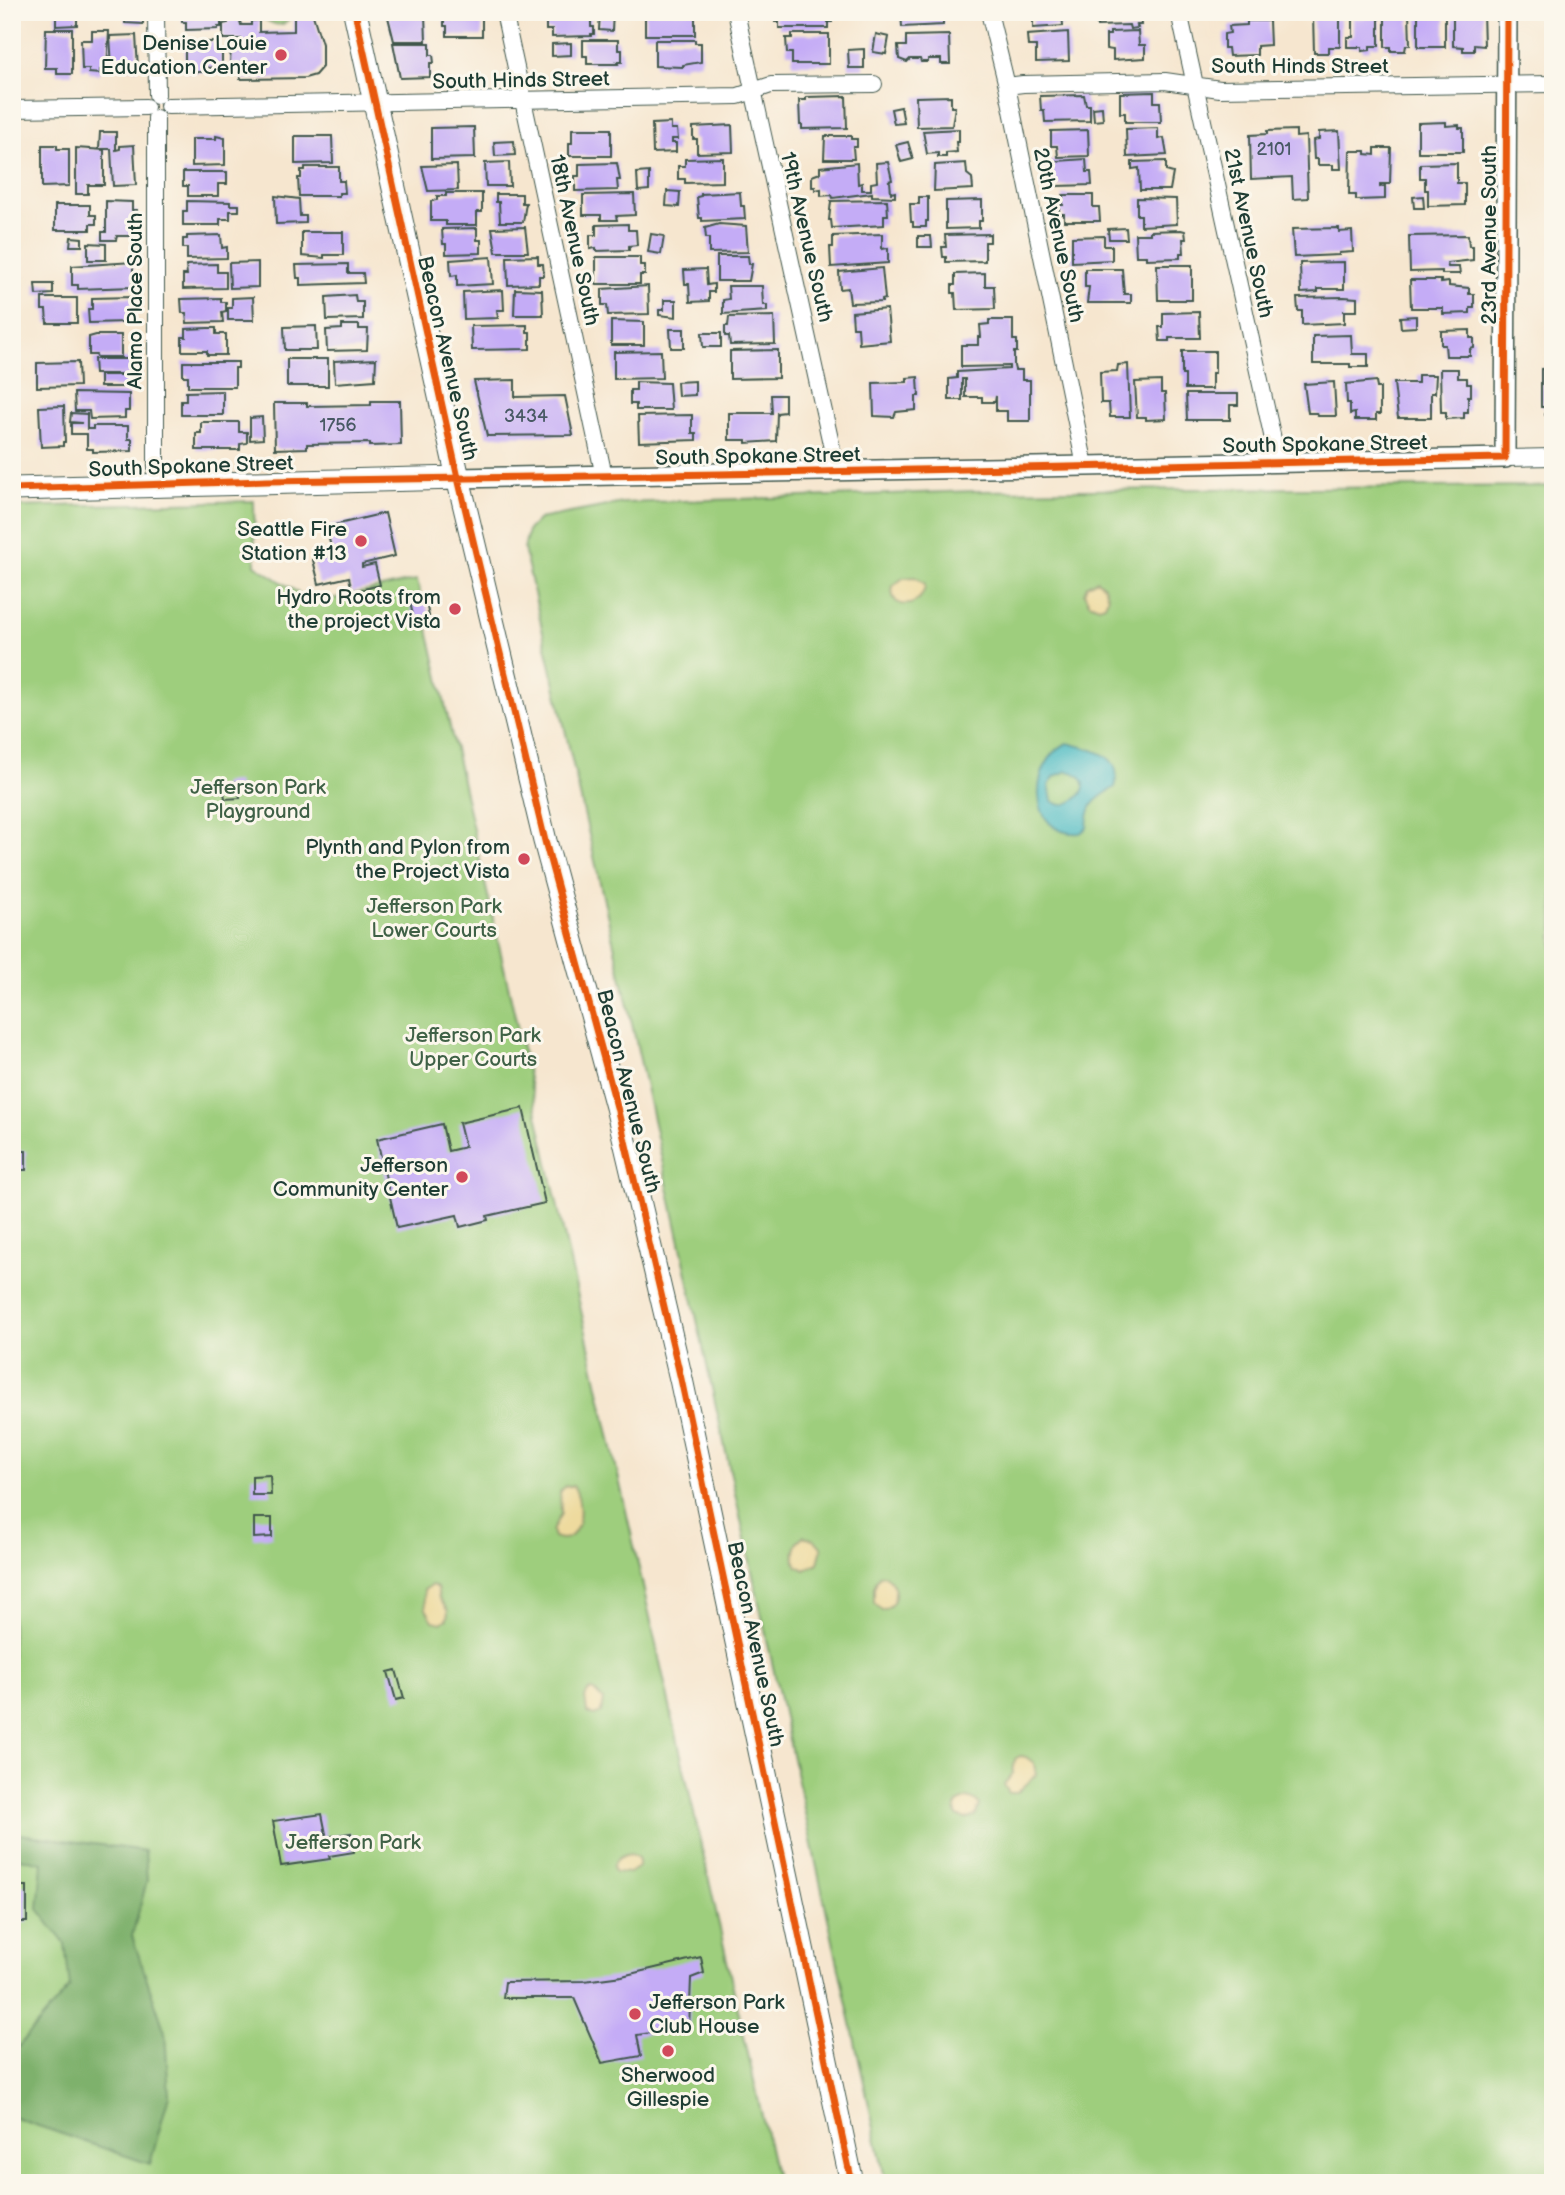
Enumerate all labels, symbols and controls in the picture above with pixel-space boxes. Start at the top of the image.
place label: Denise Louie Education Center [100,31,267,80]
marker: Denise Louie Education Center [273,47,289,63]
street label: South Hinds Street [1211,54,1389,79]
street label: South Hinds Street [432,66,610,95]
house number: 2101 [1257,139,1291,160]
street label: 20th Avenue South [1028,145,1089,325]
street label: 23rd Avenue South [1477,145,1502,325]
street label: 21st Avenue South [1218,146,1279,320]
street label: 19th Avenue South [775,150,838,325]
street label: 18th Avenue South [544,152,605,328]
street label: Alamo Place South [123,213,148,389]
street label: Beacon Avenue South [412,253,483,463]
house number: 3434 [504,406,548,427]
house number: 1756 [319,415,357,436]
street label: South Spokane Street [1222,430,1428,459]
street label: South Spokane Street [655,442,861,471]
street label: South Spokane Street [88,450,295,483]
place label: Seattle Fire Station #13 [237,517,347,566]
marker: Seattle Fire Station #13 [353,533,369,549]
place label: Hydro Roots from the project Vista [276,585,441,634]
marker: Hydro Roots from the project Vista [447,601,463,617]
park label: Jefferson Park Playground [190,775,327,824]
place label: Plynth and Pylon from the Project Vista [305,835,510,884]
marker: Plynth and Pylon from the Project Vista [516,851,532,867]
park label: Jefferson Park Lower Courts [366,894,503,943]
street label: Beacon Avenue South [591,987,666,1196]
park label: Jefferson Park Upper Courts [405,1023,542,1072]
place label: Jefferson Community Center [273,1153,448,1202]
marker: Jefferson Community Center [454,1169,470,1185]
street label: Beacon Avenue South [722,1539,789,1749]
park label: Jefferson Park [285,1830,422,1855]
place label: Jefferson Park Club House [649,1990,785,2039]
marker: Jefferson Park Club House [627,2006,643,2022]
marker: Sherwood Gillespie [660,2043,676,2059]
place label: Sherwood Gillespie [621,2063,715,2112]

